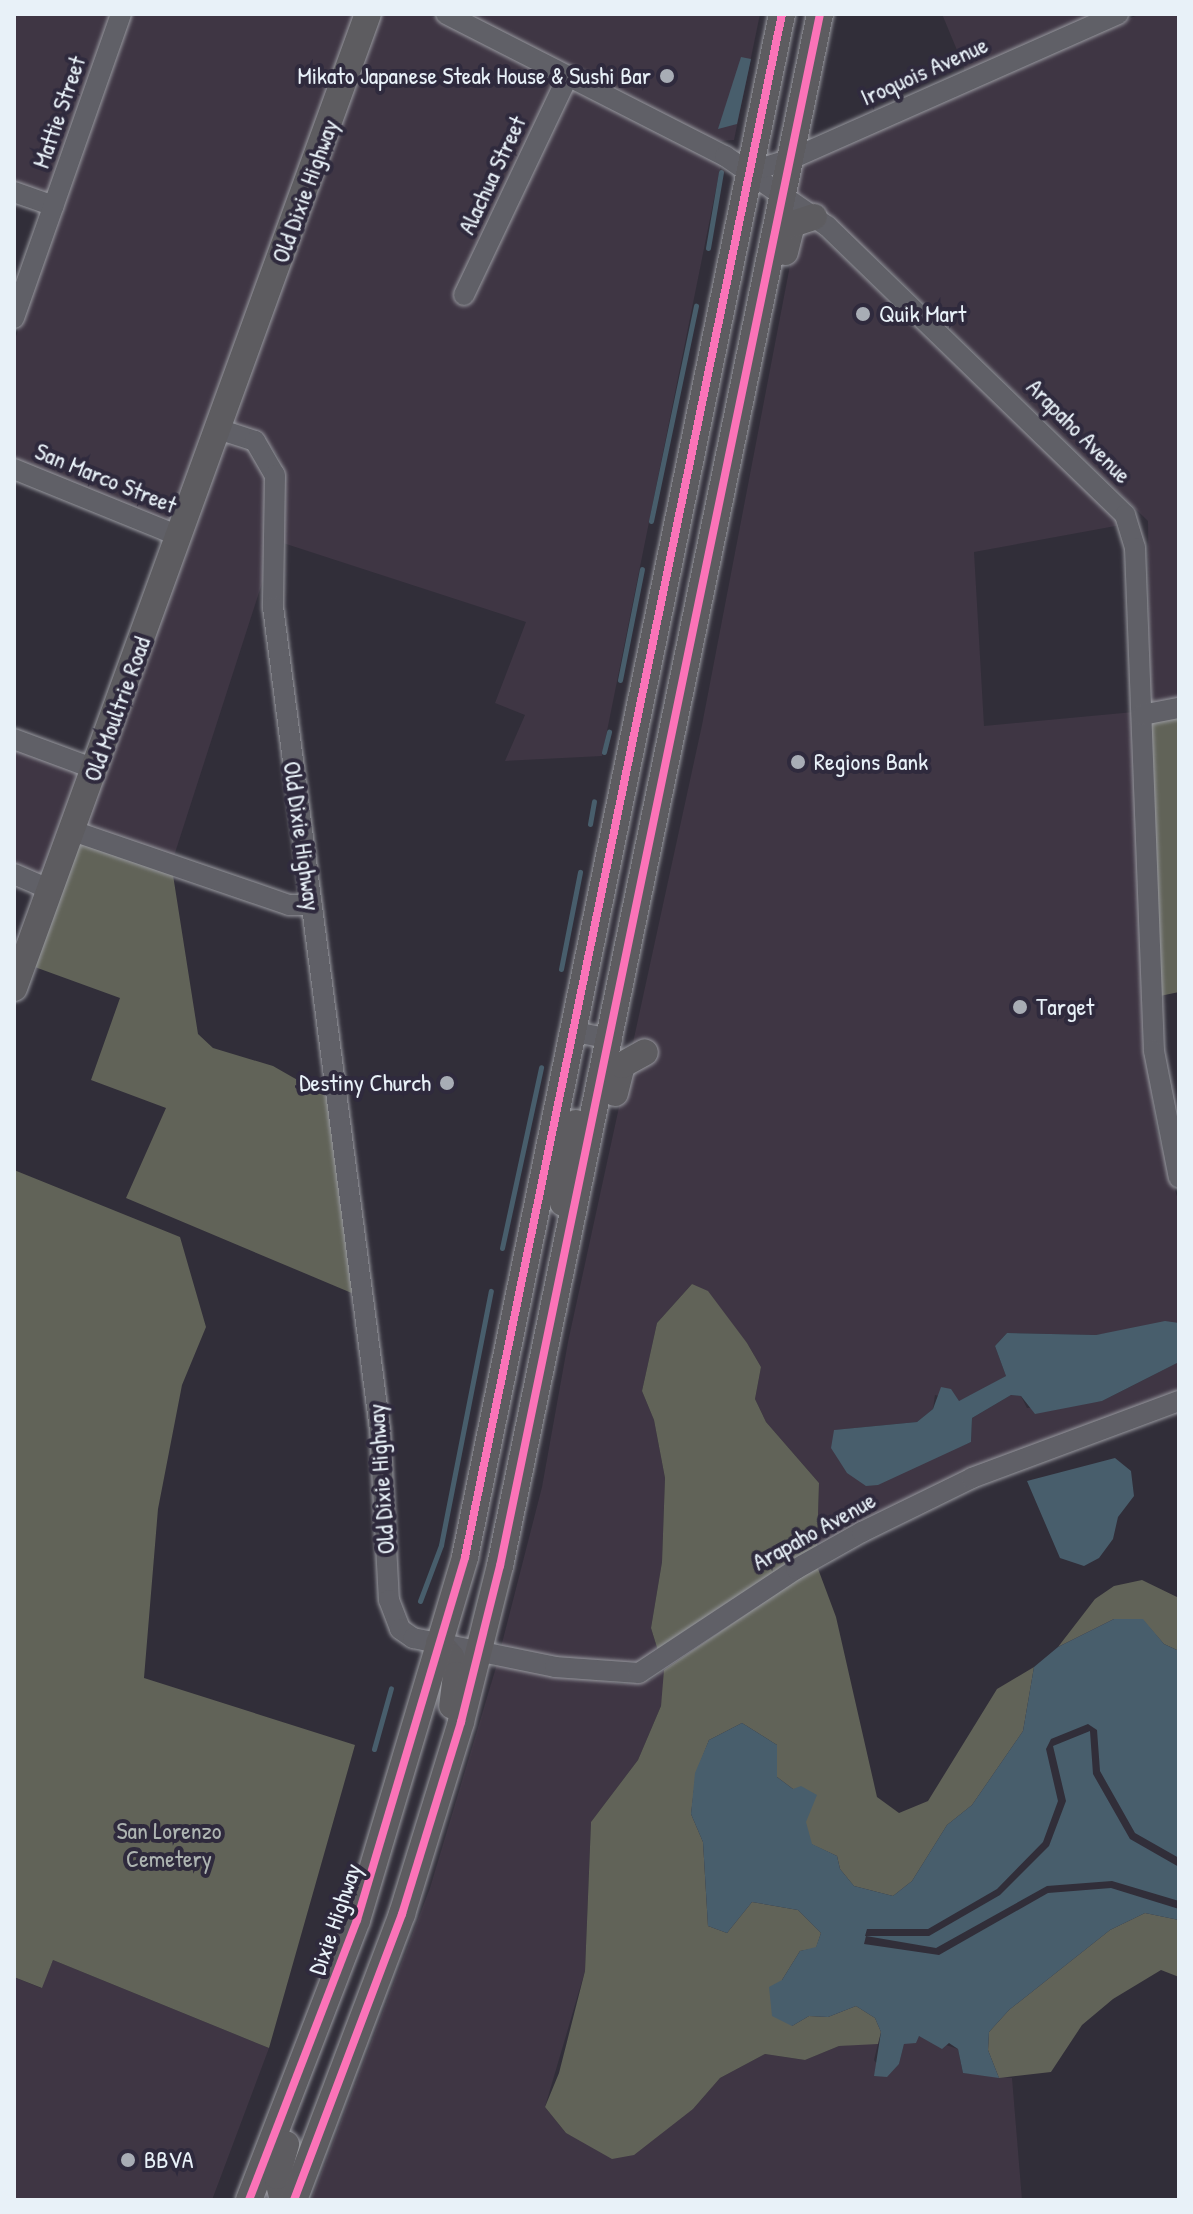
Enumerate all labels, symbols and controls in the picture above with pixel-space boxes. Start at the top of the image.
street label: Iroquois Avenue [856,30,992,112]
street label: Mattie Street [26,52,92,172]
place label: Mikato Japanese Steak House & Sushi Bar [297,62,651,90]
marker: Mikato Japanese Steak House & Sushi Bar [658,67,676,85]
street label: Alachua Street [452,111,532,239]
street label: Old Dixie Highway [266,115,344,267]
place label: Quik Mart [879,300,966,328]
marker: Quik Mart [854,305,872,323]
street label: Arapaho Avenue [1021,373,1137,489]
street label: San Marco Street [31,437,181,519]
street label: Old Moultrie Road [78,633,156,785]
place label: Regions Bank [814,748,928,776]
marker: Regions Bank [789,753,807,771]
street label: Old Dixie Highway [277,759,327,913]
place label: Target [1036,993,1094,1021]
marker: Target [1011,998,1029,1016]
place label: Destiny Church [299,1069,431,1097]
marker: Destiny Church [438,1074,456,1092]
street label: Old Dixie Highway [361,1403,401,1555]
street label: Arapaho Avenue [747,1485,881,1577]
park label: San Lorenzo Cemetery [117,1817,221,1873]
street label: Dixie Highway [302,1859,368,1979]
place label: BBVA [144,2146,194,2174]
marker: BBVA [119,2151,137,2169]

